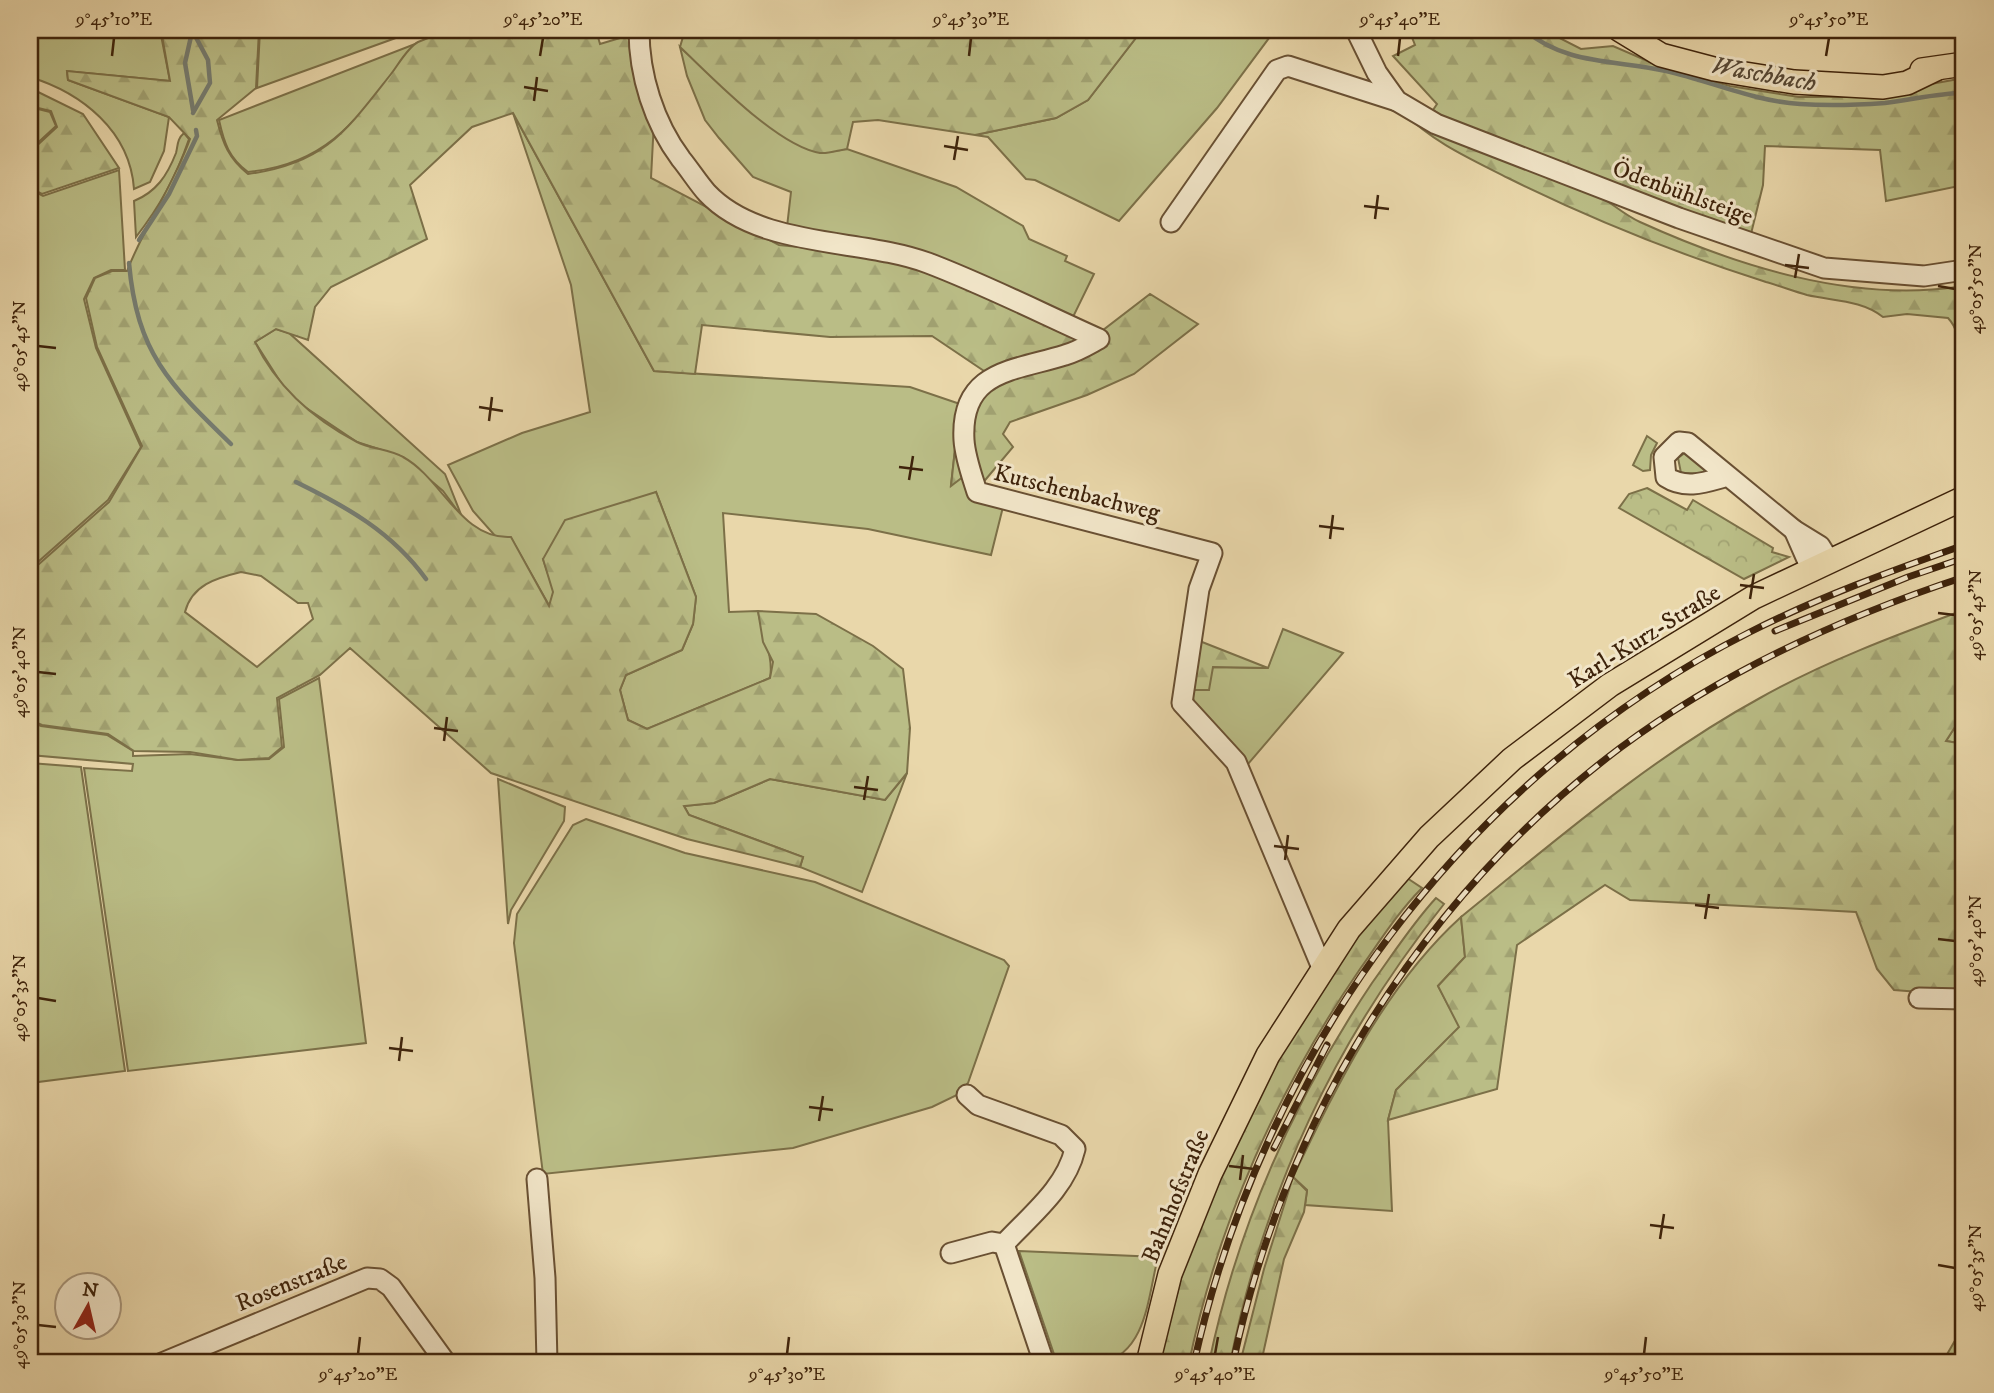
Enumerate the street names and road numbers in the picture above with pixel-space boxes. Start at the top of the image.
street label: Ödenbühlsteige [1608,154,1757,232]
street label: Kutschenbachweg [990,458,1163,528]
street label: Karl-Kurz-Straße [1563,578,1726,696]
street label: Bahnhofstraße [1136,1125,1216,1268]
street label: Rosenstraße [231,1247,351,1319]

